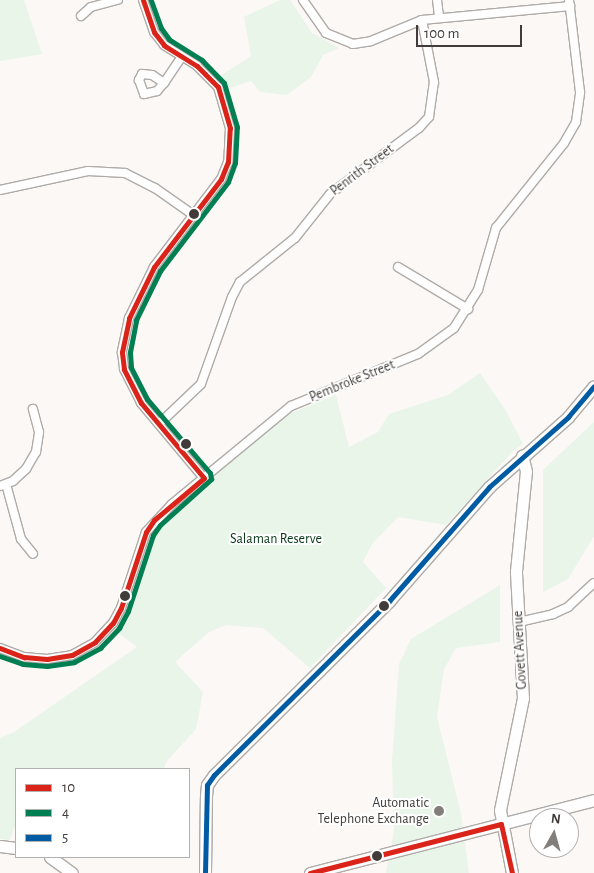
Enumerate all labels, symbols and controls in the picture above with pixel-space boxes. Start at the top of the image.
scale bar [419,15,525,47]
text: 100 m [424,26,459,41]
street label: Penrith Street [327,141,397,199]
unlabelled marker [189,209,199,219]
street label: Pembroke Street [307,356,397,406]
unlabelled marker [181,439,191,449]
park label: Salaman Reserve [230,531,322,547]
unlabelled marker [120,591,130,601]
unlabelled marker [379,601,389,611]
street label: Govett Avenue [510,610,530,690]
legend [15,768,190,858]
text: 10 [62,780,75,795]
place label: Automatic Telephone Exchange [317,795,429,828]
text: 4 [62,805,69,820]
marker: Automatic Telephone Exchange [433,805,445,817]
north arrow [529,808,579,858]
text: N [550,812,561,827]
text: 5 [62,830,68,845]
unlabelled marker [372,851,382,861]

